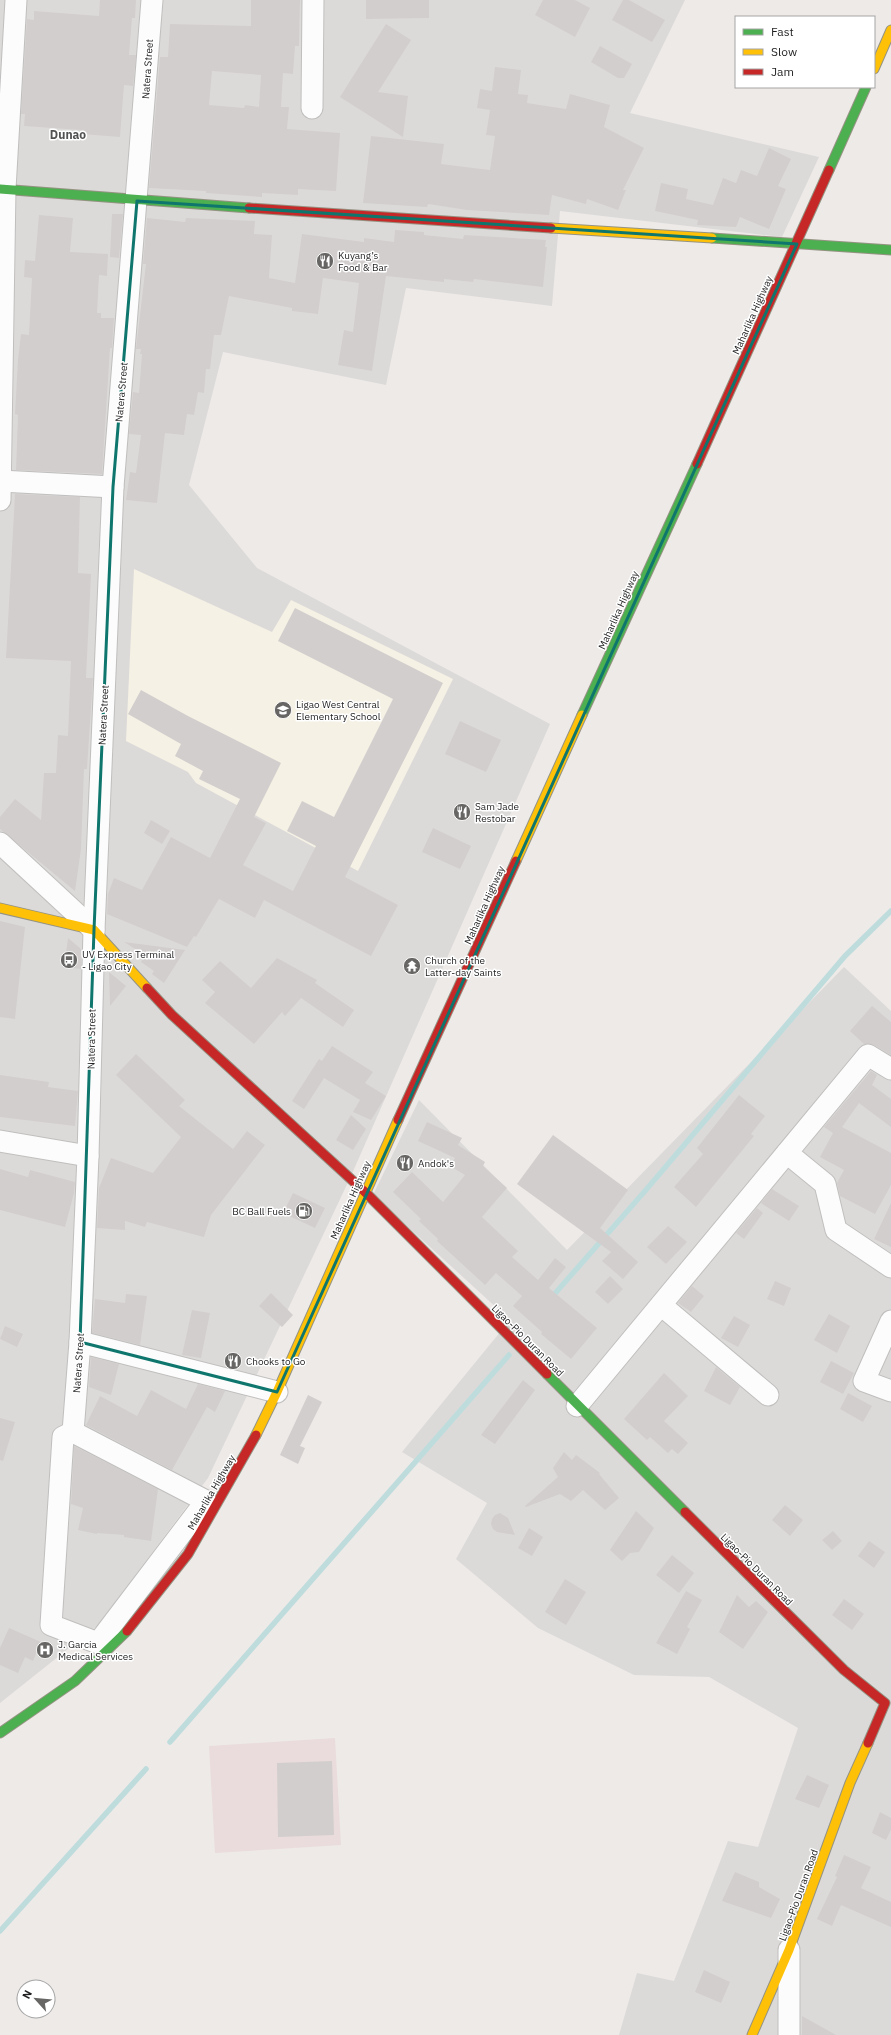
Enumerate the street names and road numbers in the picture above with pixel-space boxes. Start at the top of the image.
street label: Natera Street [139,38,156,99]
street label: Maharlika Highway [729,274,776,357]
street label: Natera Street [112,361,131,423]
street label: Maharlika Highway [595,569,642,652]
street label: Natera Street [95,684,112,745]
street label: Maharlika Highway [461,864,508,947]
street label: Natera Street [84,1008,99,1069]
street label: Maharlika Highway [327,1159,374,1242]
street label: Ligao-Pio Duran Road [489,1302,566,1379]
street label: Natera Street [70,1332,87,1393]
street label: Maharlika Highway [185,1452,238,1532]
street label: Ligao-Pio Duran Road [718,1531,795,1608]
street label: Ligao-Pio Duran Road [776,1848,821,1943]

